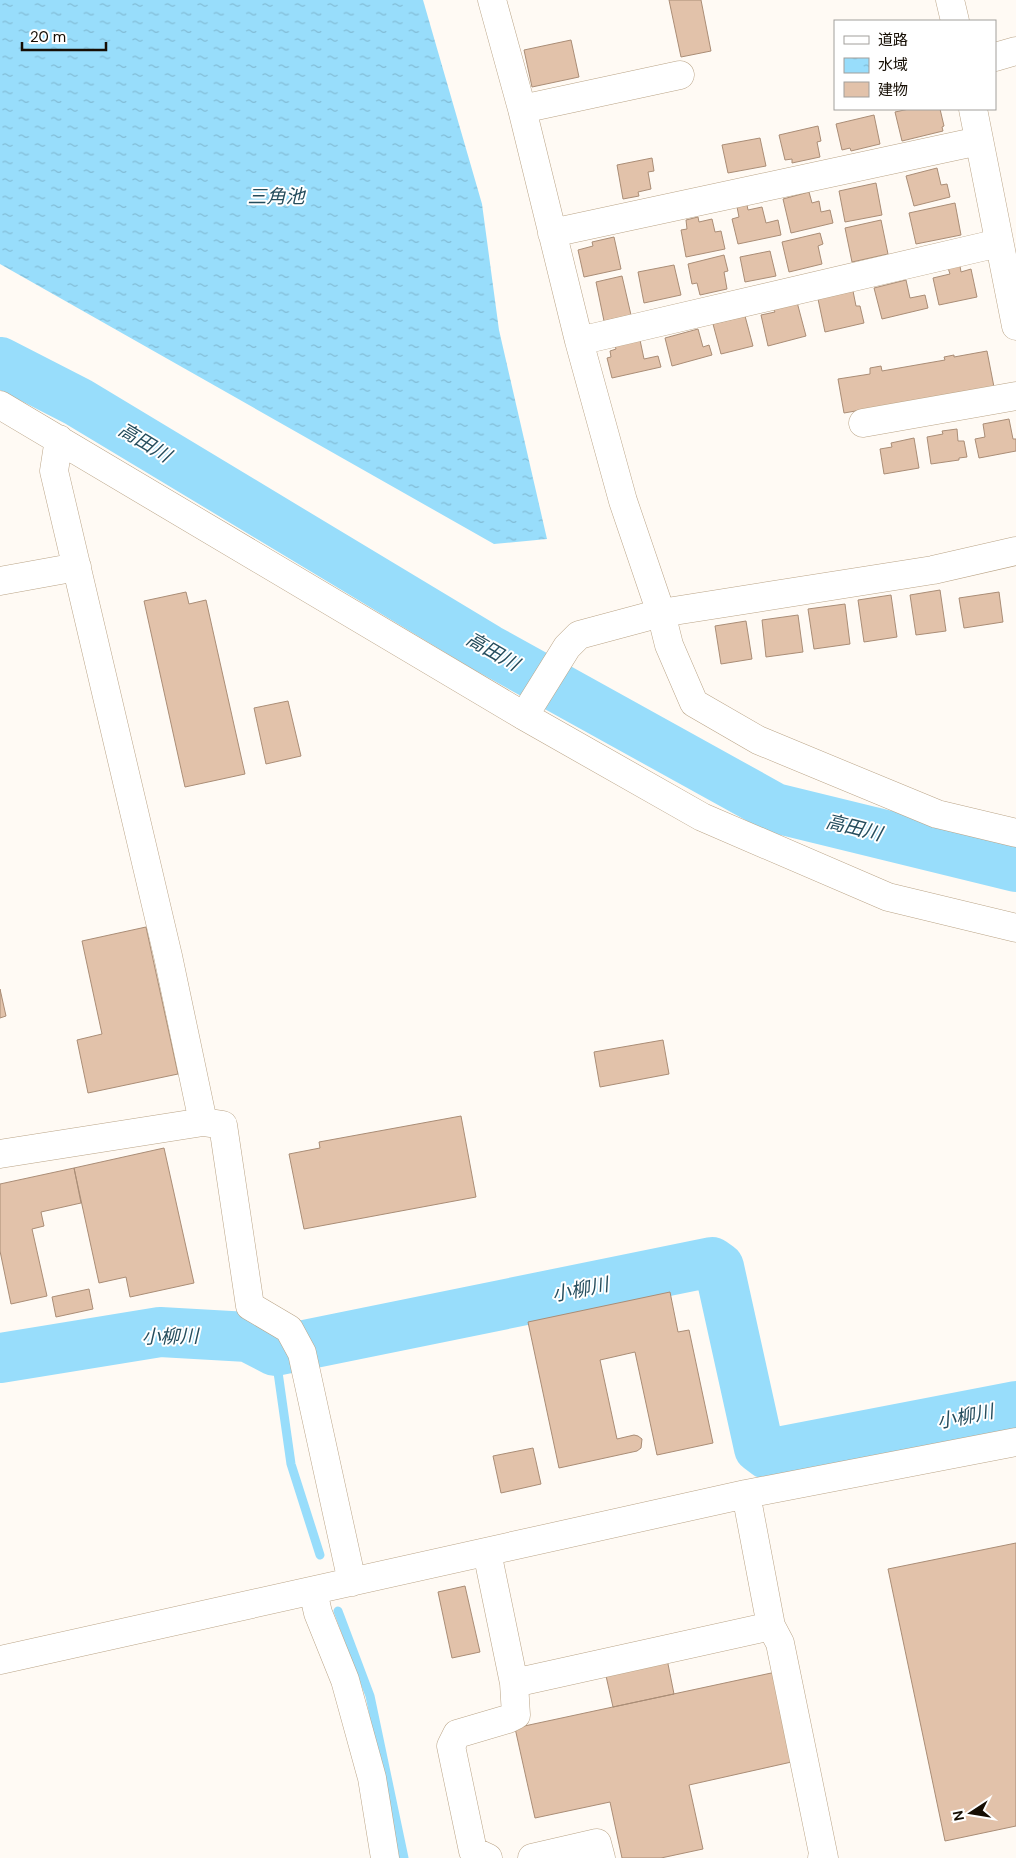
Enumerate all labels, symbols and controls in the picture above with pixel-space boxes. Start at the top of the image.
scale bar [22,20,106,52]
legend [834,20,996,110]
text: 20 m [30,27,66,47]
text: 道路 [878,30,908,50]
text: 水域 [878,55,908,75]
text: 建物 [878,80,908,100]
water label: 三角池 [247,184,306,209]
water label: 高田川 [114,417,177,469]
water label: 高田川 [462,626,525,678]
water label: 高田川 [823,808,886,847]
water label: 小柳川 [550,1271,612,1307]
water label: 小柳川 [141,1323,201,1349]
water label: 小柳川 [935,1398,997,1434]
north arrow [946,1788,996,1838]
text: N [948,1809,968,1823]

